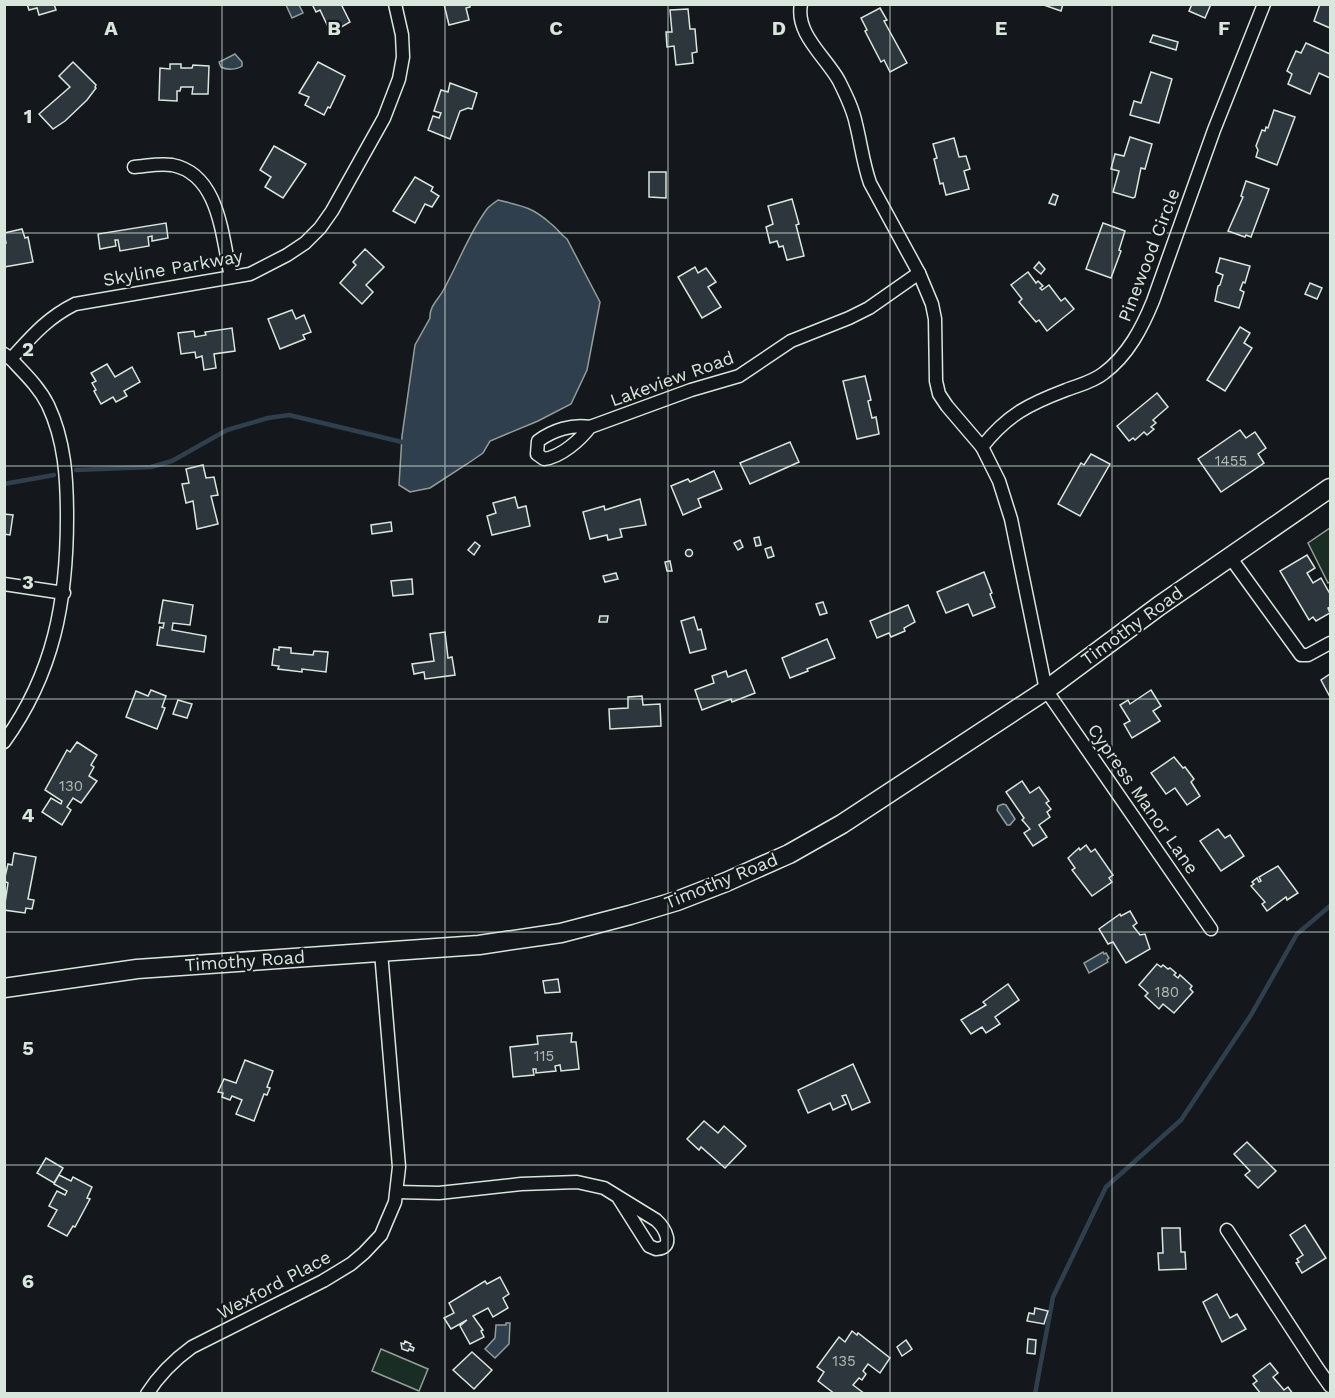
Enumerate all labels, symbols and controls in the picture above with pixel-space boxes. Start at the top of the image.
text: A [104,16,118,40]
text: B [327,16,341,40]
text: C [549,16,563,40]
text: D [772,16,786,40]
text: E [995,16,1007,40]
text: F [1218,16,1230,40]
text: 1 [24,104,32,128]
street label: Pinewood Circle [1113,185,1184,324]
street label: Skyline Parkway [101,245,245,290]
text: 2 [22,337,34,361]
street label: Lakeview Road [607,346,737,411]
house number: 1455 [1215,452,1247,470]
text: 3 [22,570,34,594]
street label: Timothy Road [1077,582,1187,670]
street label: Cypress Manor Lane [1084,720,1203,878]
house number: 130 [59,777,83,795]
text: 4 [22,803,35,827]
street label: Timothy Road [661,848,781,913]
street label: Timothy Road [184,946,306,975]
house number: 180 [1155,983,1179,1001]
text: 5 [22,1036,34,1060]
house number: 115 [534,1047,554,1065]
street label: Wexford Place [213,1246,334,1323]
text: 6 [22,1269,34,1293]
house number: 135 [832,1352,856,1370]

